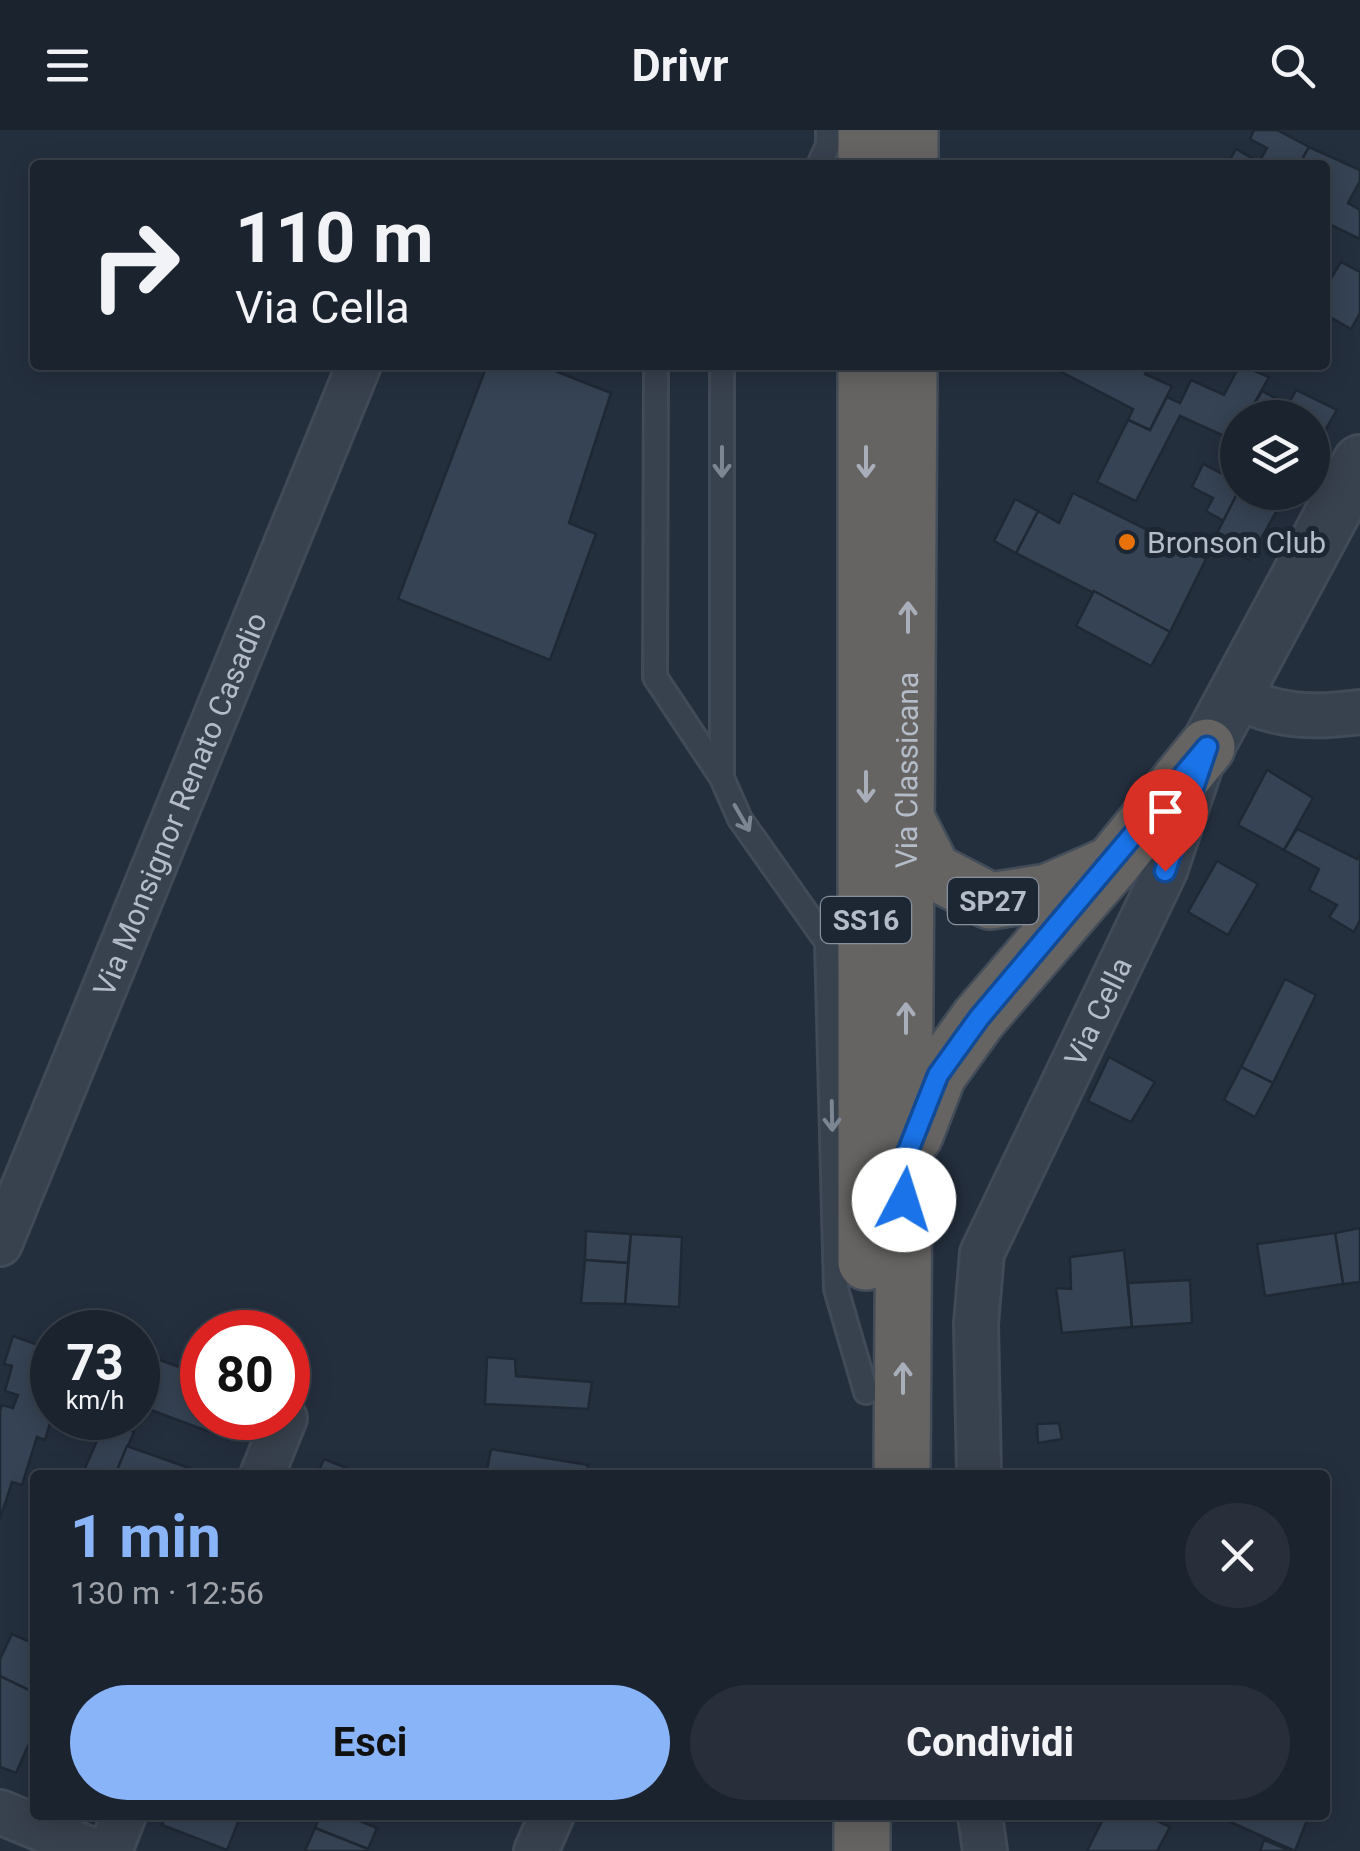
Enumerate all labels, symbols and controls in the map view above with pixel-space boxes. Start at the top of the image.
icon: menu [40,38,95,93]
icon: search [1265,38,1320,93]
text: Drivr [632,39,728,92]
text: 110 m [235,197,434,279]
icon: right [70,200,200,330]
text: Via Cella [235,281,410,334]
map controls [1220,400,1330,510]
button: layers [1220,400,1330,510]
one-way arrow [712,446,732,478]
one-way arrow [856,446,876,478]
place label: Bronson Club [1147,525,1326,560]
marker: Bronson Club [1116,531,1138,553]
one-way arrow [898,602,918,634]
street label: Via Monsignor Renato Casadio [86,607,274,1001]
street label: Via Classicana [888,672,925,868]
pin [1123,769,1208,872]
one-way arrow [856,770,876,803]
icon: arrive [1138,784,1193,839]
one-way arrow [732,803,752,832]
road number: SP27 [948,878,1038,924]
road number: SS16 [821,897,911,943]
street label: Via Cella [1057,951,1139,1072]
one-way arrow [896,1002,916,1034]
one-way arrow [822,1099,841,1132]
position arrow [852,1148,956,1252]
speed limit sign: 80 [180,1310,310,1440]
text: 73 [66,1334,124,1392]
one-way arrow [894,1362,912,1394]
text: km/h [66,1386,124,1415]
text: 1 min [70,1501,221,1572]
button: close [1185,1503,1290,1608]
text: 130 m · 12:56 [70,1574,264,1612]
button: Esci [70,1685,670,1800]
button: Condividi [690,1685,1290,1800]

